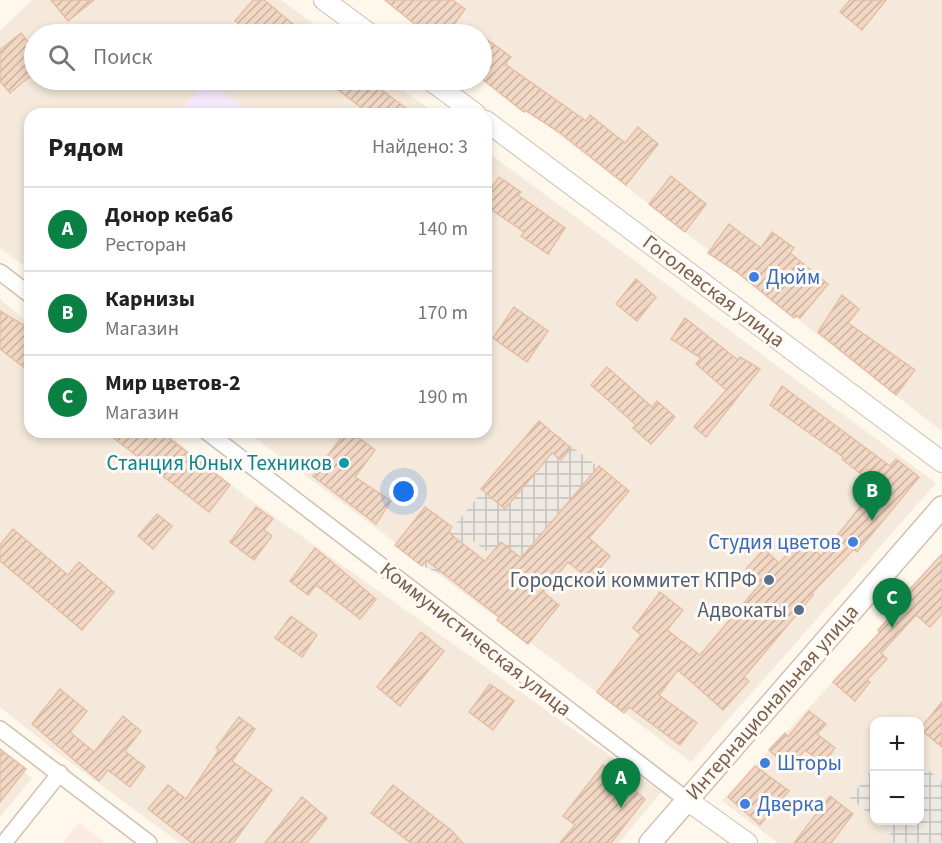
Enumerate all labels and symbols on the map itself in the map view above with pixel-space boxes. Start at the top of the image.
street label: Гоголевская улица [637,227,791,355]
place label: Дюйм [766,262,820,292]
marker: Дюйм [747,270,761,284]
place label: Станция Юных Техников [107,448,332,478]
marker: Станция Юных Техников [337,456,351,470]
pin: B [852,472,892,521]
your location [389,477,418,506]
place label: Студия цветов [708,527,841,557]
marker: Студия цветов [846,535,860,549]
street label: Коммунистическая улица [374,555,578,723]
place label: Городской коммитет КПРФ [510,565,757,595]
marker: Городской коммитет КПРФ [762,573,776,587]
pin: C [872,578,912,628]
place label: Адвокаты [698,595,787,625]
street label: Интернациональная улица [678,598,866,806]
marker: Адвокаты [792,603,806,617]
place label: Шторы [777,748,842,778]
marker: Шторы [758,756,772,770]
pin: A [602,758,640,808]
place label: Дверка [757,789,824,819]
marker: Дверка [738,797,752,811]

